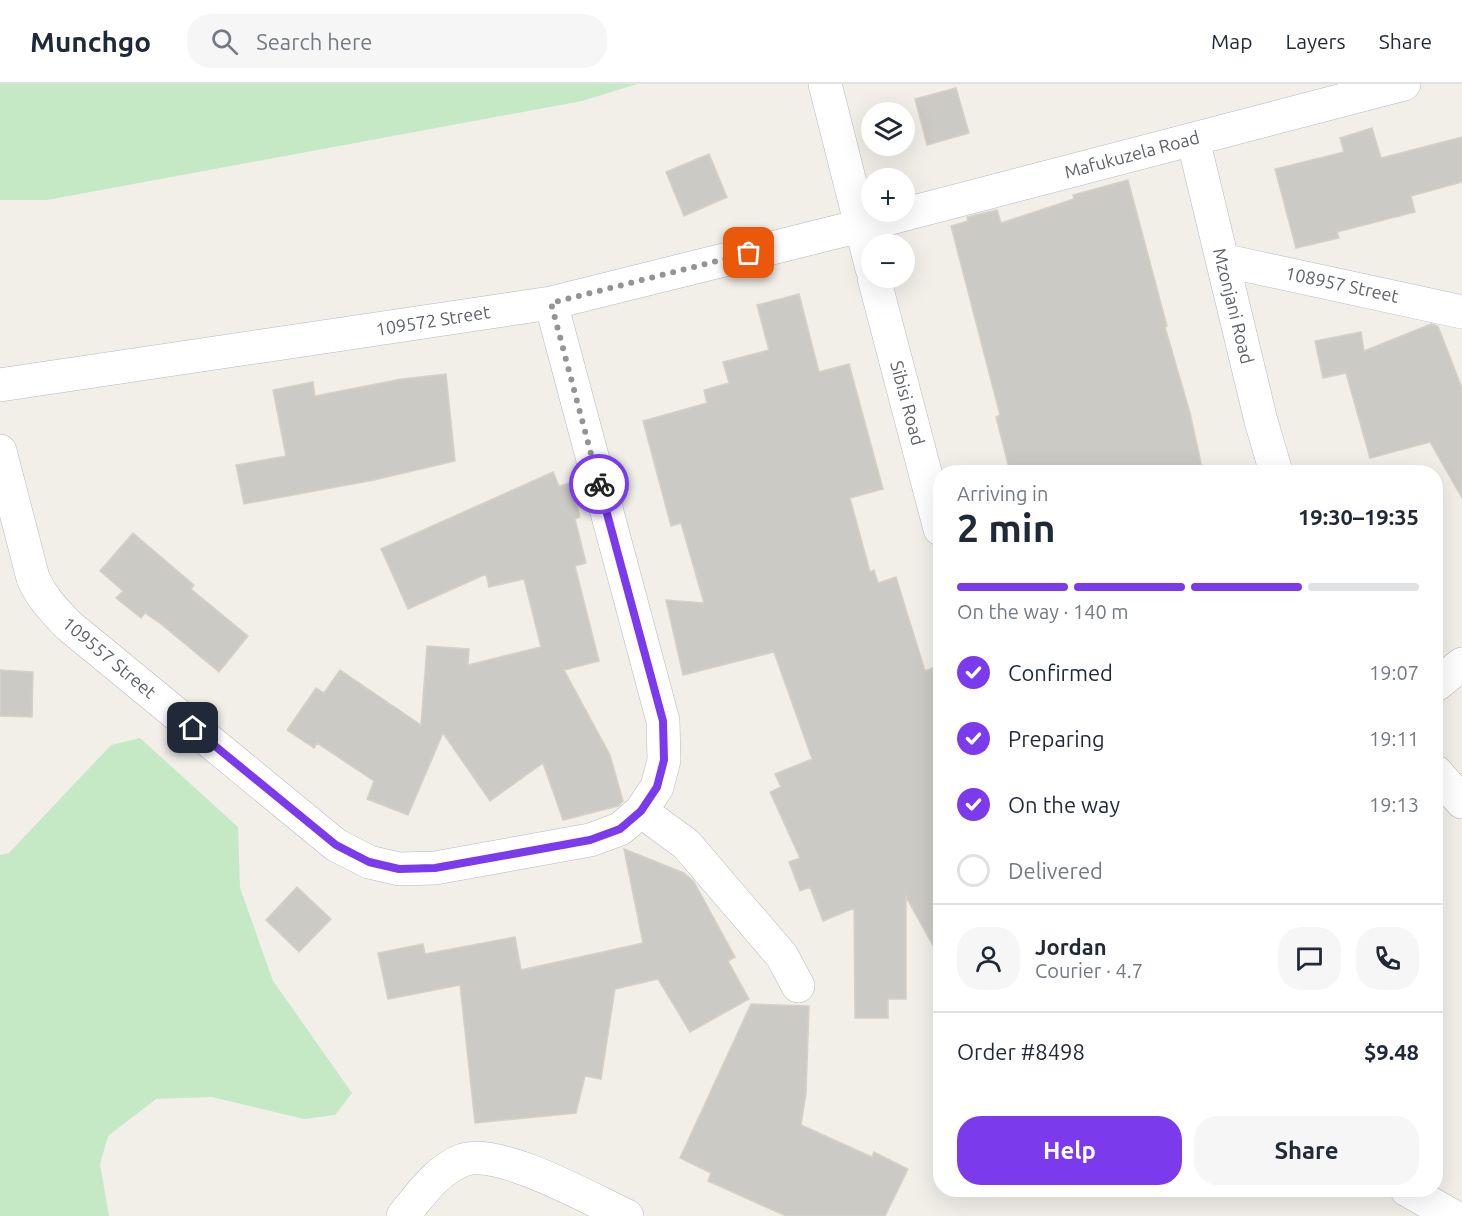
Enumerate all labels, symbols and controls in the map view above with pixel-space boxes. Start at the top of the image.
search box [187,14,607,68]
icon: search [208,25,241,58]
text: Munchgo [30,26,151,57]
text: Search here [256,29,372,54]
text: Map [1211,29,1252,53]
text: Layers [1285,29,1346,53]
text: Share [1379,29,1432,53]
map controls [861,102,915,288]
button: layers [861,102,915,156]
street label: Mafukuzela Road [1062,126,1201,182]
button: + [861,168,915,222]
pin [723,227,774,278]
button: − [861,234,915,288]
icon: bag [732,236,765,269]
street label: Mzonjani Road [1210,246,1258,366]
street label: 108957 Street [1284,262,1401,306]
street label: 109572 Street [374,301,491,339]
street label: Sibisi Road [887,358,929,447]
courier [569,454,629,514]
icon: bike [583,468,616,501]
text: Arriving in [957,482,1048,505]
text: 19:30–19:35 [1298,504,1419,529]
text: 2 min [957,506,1056,549]
text: On the way · 140 m [957,600,1129,623]
street label: 109557 Street [59,613,160,702]
icon: check [957,656,990,689]
text: Confirmed [1008,660,1113,685]
text: 19:07 [1369,661,1419,684]
pin [167,702,218,753]
icon: home [176,711,209,744]
icon: check [957,722,990,755]
text: Preparing [1008,726,1105,751]
text: 19:11 [1369,727,1419,750]
icon: check [957,788,990,821]
text: On the way [1008,792,1120,817]
text: 19:13 [1369,793,1419,816]
text: Delivered [1008,858,1103,883]
button: person [957,927,1020,990]
button: chat [1278,927,1341,990]
button: phone [1356,927,1419,990]
text: Jordan [1035,934,1107,959]
text: Courier · 4.7 [1035,959,1143,982]
text: Order #8498 [957,1039,1085,1064]
text: $9.48 [1364,1039,1419,1064]
button: Help [957,1116,1182,1185]
button: Share [1194,1116,1419,1185]

